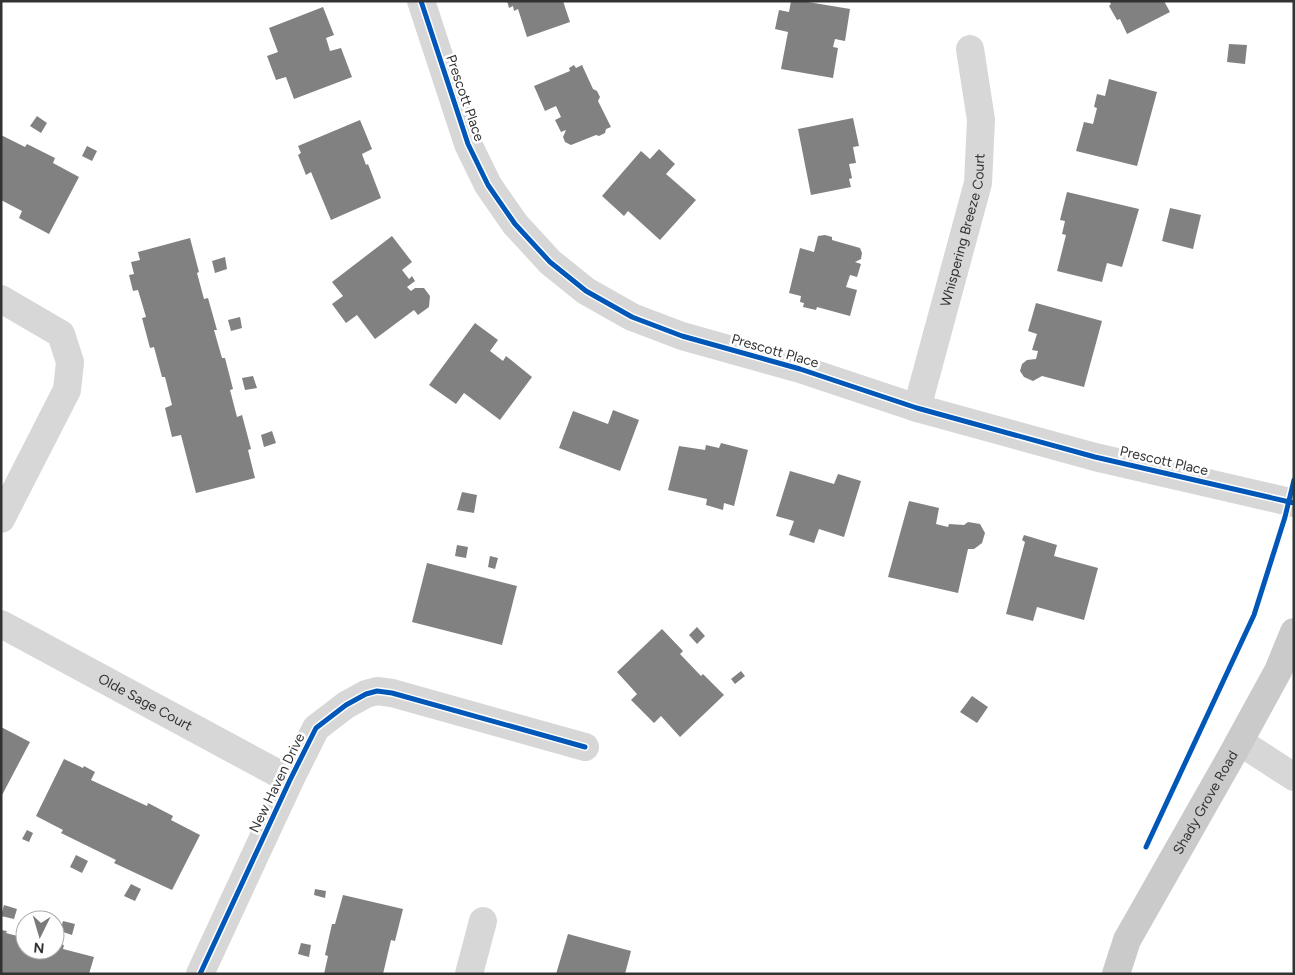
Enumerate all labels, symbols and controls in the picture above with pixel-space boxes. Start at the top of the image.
street label: Prescott Place [442,53,488,144]
street label: Whispering Breeze Court [936,153,988,308]
street label: Prescott Place [729,330,821,372]
street label: Prescott Place [1118,443,1210,480]
street label: Olde Sage Court [95,670,195,734]
street label: New Haven Drive [246,730,309,836]
street label: Shady Grove Road [1169,748,1241,857]
north arrow [15,910,65,960]
text: N [33,939,45,956]

